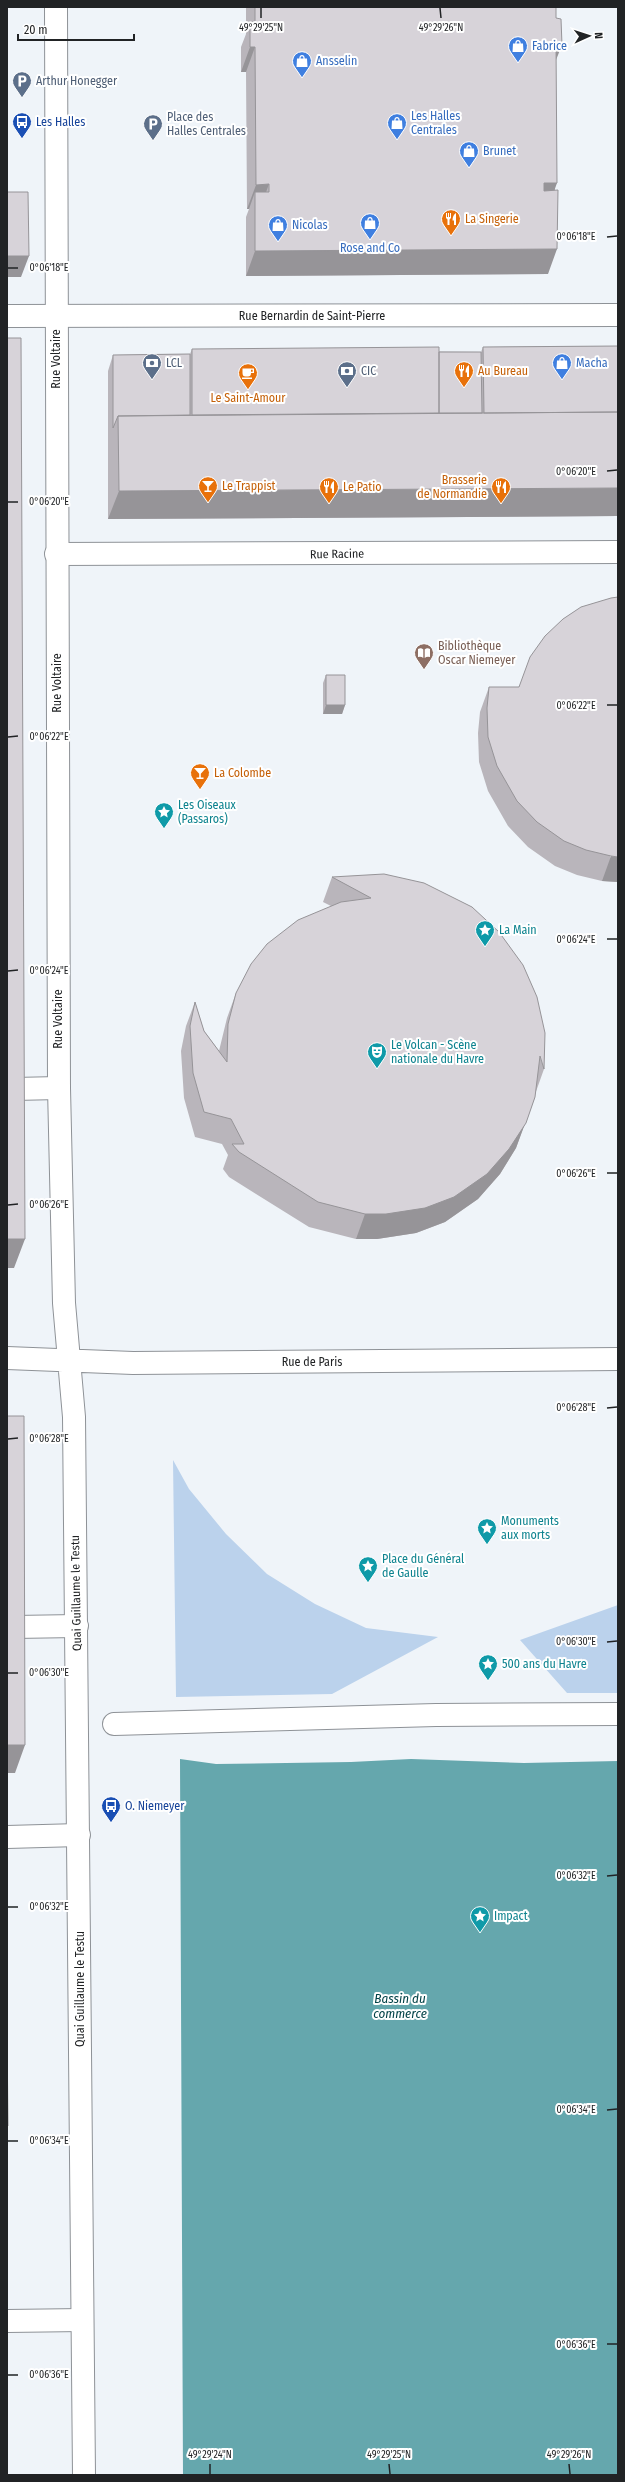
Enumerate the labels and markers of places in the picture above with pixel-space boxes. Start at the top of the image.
shop icon: Fabrice [507,35,529,63]
place label: Fabrice [532,39,567,53]
shop icon: Ansselin [291,50,313,78]
place label: Ansselin [316,54,357,68]
parking icon: Arthur Honegger [11,70,33,98]
place label: Arthur Honegger [36,74,118,88]
place label: Les Halles Centrales [411,109,460,137]
place label: Place des Halles Centrales [167,110,246,138]
bus stop icon: Les Halles [11,111,33,139]
shop icon: Les Halles Centrales [386,112,408,140]
parking icon: Place des Halles Centrales [142,113,164,141]
place label: Les Halles [36,115,85,129]
shop icon: Brunet [458,140,480,168]
place label: Brunet [483,144,516,158]
restaurant icon: La Singerie [440,208,462,236]
shop icon: Rose and Co [359,212,381,240]
place label: La Singerie [465,212,519,226]
shop icon: Nicolas [267,214,289,242]
place label: Nicolas [292,218,328,232]
place label: Rose and Co [340,241,400,255]
bank icon: LCL [141,352,163,380]
shop icon: Macha [551,352,573,380]
place label: LCL [166,356,183,370]
place label: Macha [576,356,608,370]
bank icon: CIC [336,360,358,388]
restaurant icon: Au Bureau [453,360,475,388]
cafe icon: Le Saint-Amour [237,362,259,390]
place label: CIC [361,364,376,378]
place label: Au Bureau [478,364,528,378]
place label: Le Saint-Amour [210,391,286,405]
place label: Brasserie de Normandie [417,473,487,501]
bar icon: Le Trappist [197,475,219,503]
restaurant icon: Le Patio [318,476,340,504]
restaurant icon: Brasserie de Normandie [490,476,512,504]
place label: Le Trappist [222,479,276,493]
place label: Le Patio [343,480,382,494]
place label: Bibliothèque Oscar Niemeyer [438,639,516,667]
library icon: Bibliothèque Oscar Niemeyer [413,642,435,670]
bar icon: La Colombe [189,762,211,790]
place label: La Colombe [214,766,271,780]
place label: Les Oiseaux (Passaros) [178,798,237,826]
place icon: Les Oiseaux (Passaros) [153,801,175,829]
place icon: La Main [474,919,496,947]
place label: La Main [499,923,537,937]
place label: Le Volcan - Scène nationale du Havre [391,1038,484,1066]
theatre icon: Le Volcan - Scène nationale du Havre [366,1041,388,1069]
place label: Monuments aux morts [501,1514,559,1542]
place icon: Monuments aux morts [476,1517,498,1545]
place label: Place du Général de Gaulle [382,1552,464,1580]
place icon: Place du Général de Gaulle [357,1555,379,1583]
place icon: 500 ans du Havre [477,1653,499,1681]
place label: 500 ans du Havre [502,1657,587,1671]
bus stop icon: O. Niemeyer [100,1795,122,1823]
place label: O. Niemeyer [125,1799,185,1813]
place icon: Impact [469,1905,491,1933]
place label: Impact [494,1909,528,1923]

